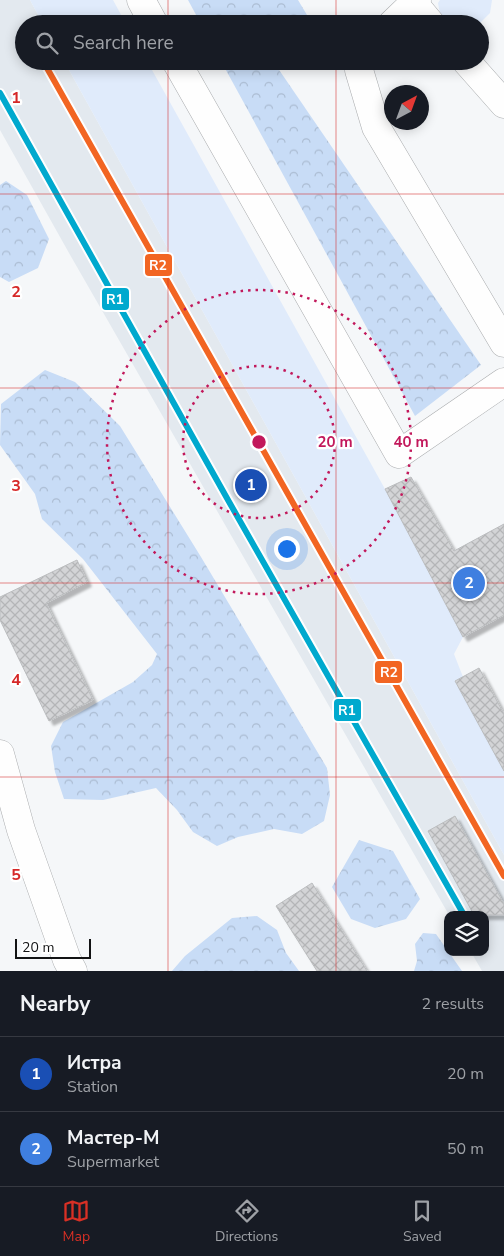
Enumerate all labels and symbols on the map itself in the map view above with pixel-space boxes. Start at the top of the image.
north arrow [384,85,429,130]
text: 1 [11,87,21,109]
line badge: R2 [144,253,173,277]
text: R2 [149,256,167,275]
text: 2 [11,281,21,303]
line badge: R1 [101,287,130,311]
text: R1 [106,290,124,309]
text: 20 m [317,432,353,452]
text: 40 m [393,432,429,452]
centre of rings [250,433,268,451]
pin: 1 [235,466,267,504]
text: 3 [11,475,21,497]
your location [274,536,300,562]
pin: 2 [453,564,485,602]
line badge: R2 [374,660,403,684]
text: R2 [380,663,398,682]
text: 4 [11,669,21,691]
line badge: R1 [333,698,362,722]
text: R1 [338,701,356,720]
text: 5 [11,864,21,886]
scale bar [15,936,91,959]

